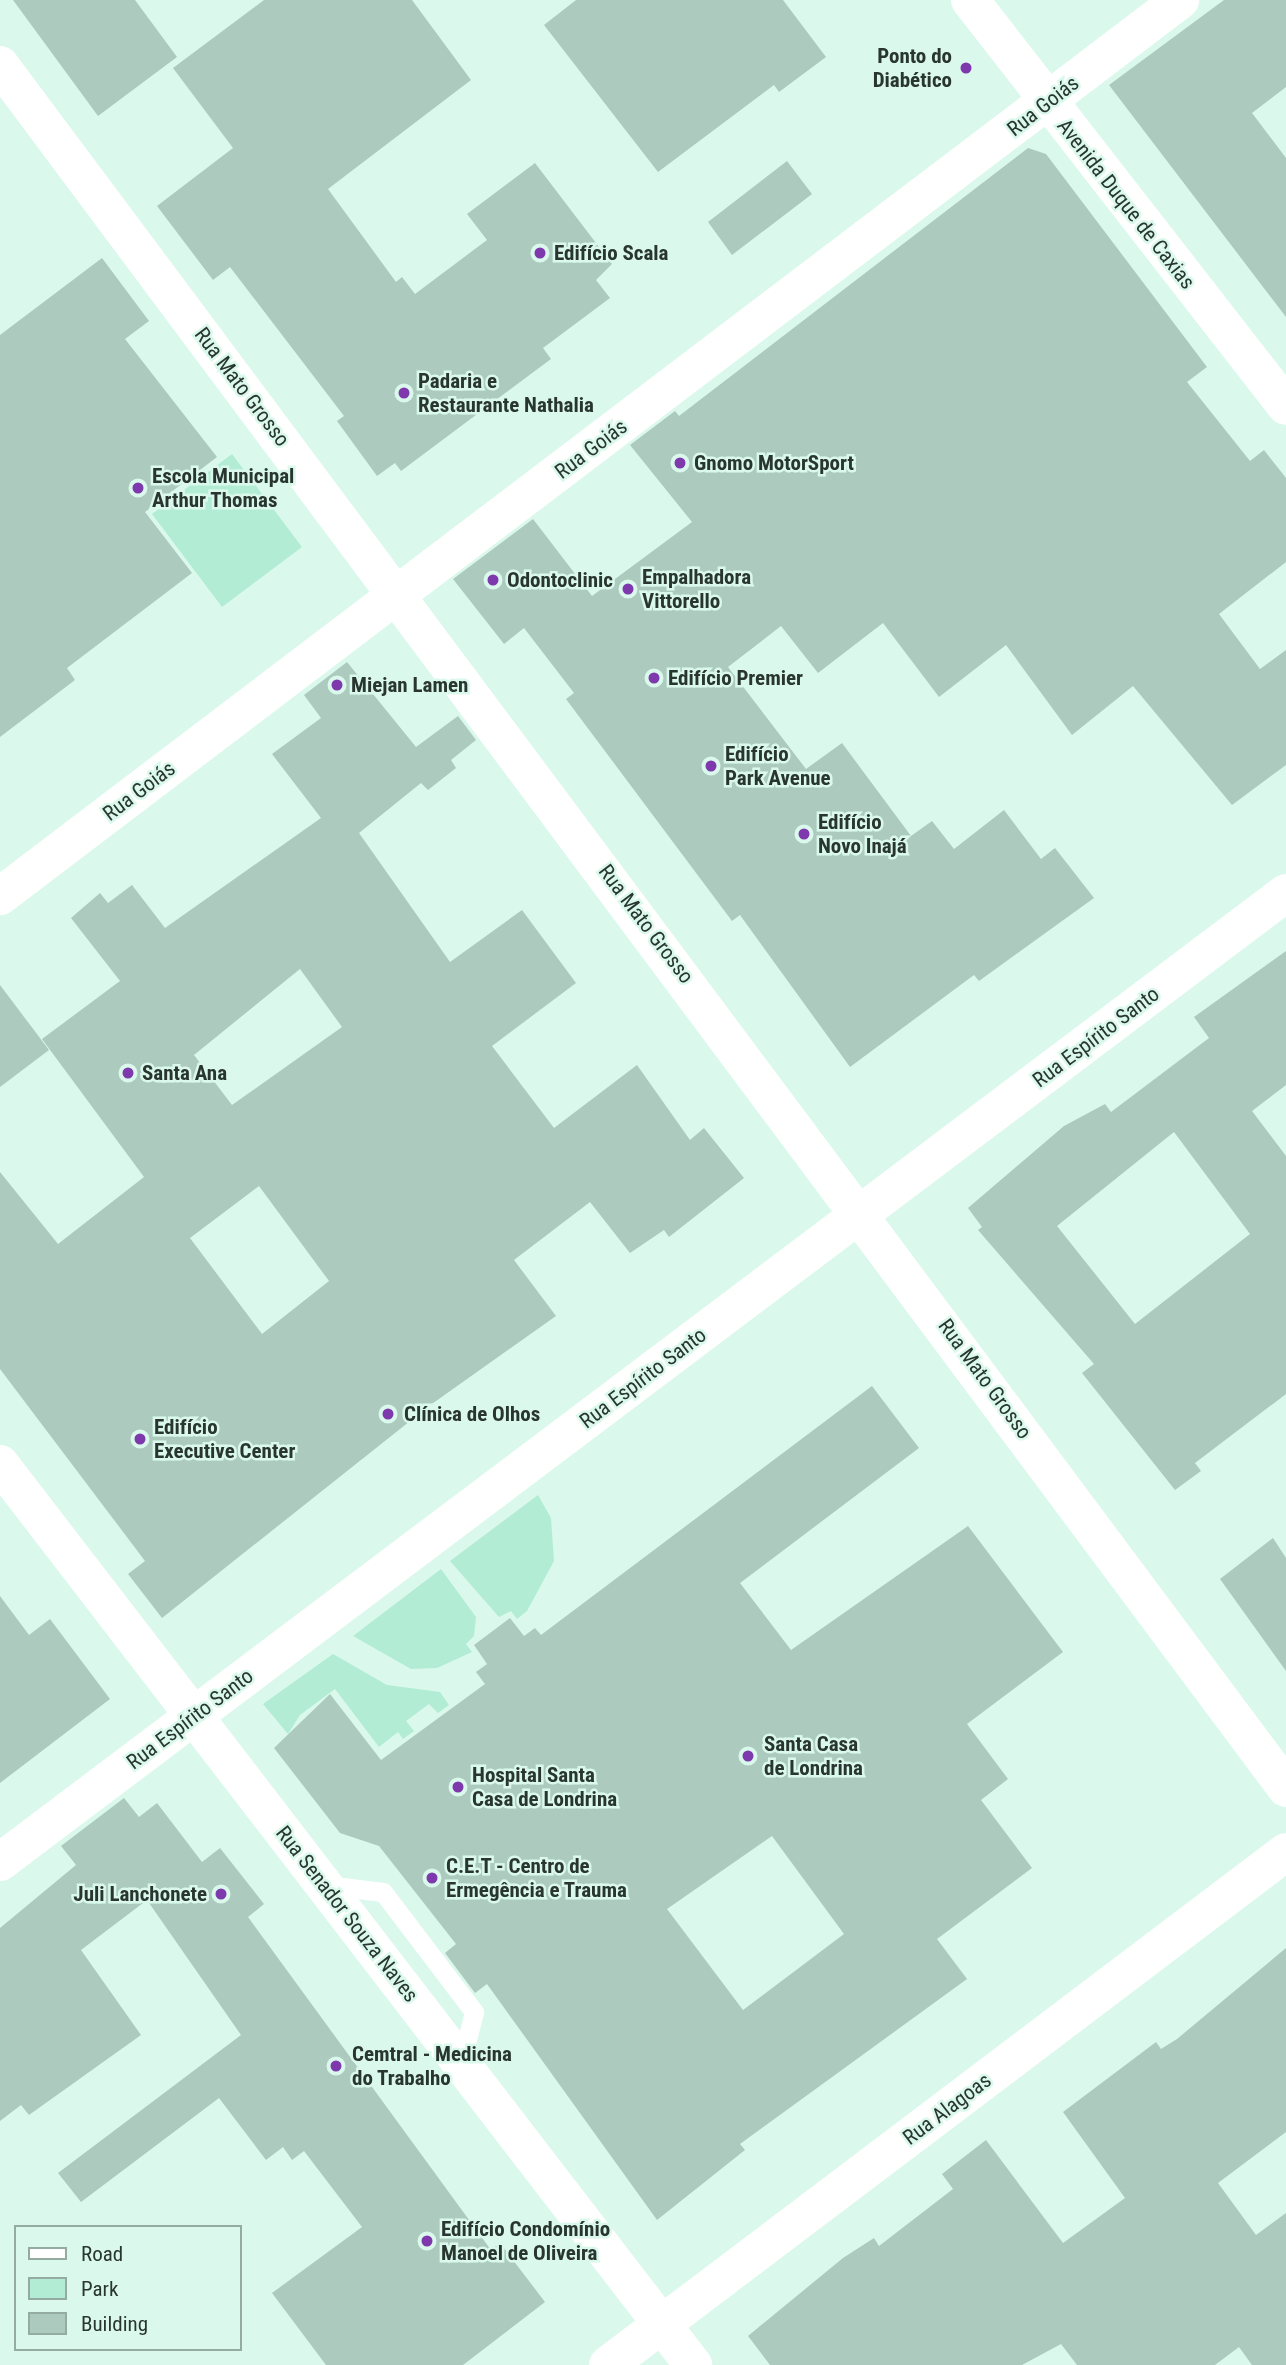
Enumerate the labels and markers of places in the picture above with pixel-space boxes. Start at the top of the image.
place label: Ponto do Diabético [873,43,952,93]
marker: Ponto do Diabético [958,60,974,76]
place label: Edifício Scala [554,240,668,266]
marker: Edifício Scala [532,245,548,261]
place label: Padaria e Restaurante Nathalia [418,368,594,418]
marker: Padaria e Restaurante Nathalia [396,385,412,401]
place label: Gnomo MotorSport [694,450,854,476]
marker: Gnomo MotorSport [672,455,688,471]
place label: Escola Municipal Arthur Thomas [152,463,294,513]
marker: Escola Municipal Arthur Thomas [130,480,146,496]
place label: Empalhadora Vittorello [642,564,751,614]
place label: Odontoclinic [507,567,613,593]
marker: Odontoclinic [485,572,501,588]
marker: Empalhadora Vittorello [620,581,636,597]
place label: Edifício Premier [668,665,803,691]
marker: Edifício Premier [646,670,662,686]
place label: Miejan Lamen [351,672,468,698]
marker: Miejan Lamen [329,677,345,693]
place label: Edifício Park Avenue [725,741,831,791]
marker: Edifício Park Avenue [703,758,719,774]
place label: Edifício Novo Inajá [818,809,907,859]
marker: Edifício Novo Inajá [796,826,812,842]
place label: Santa Ana [142,1060,227,1086]
marker: Santa Ana [120,1065,136,1081]
place label: Clínica de Olhos [404,1401,540,1427]
marker: Clínica de Olhos [378,1404,398,1424]
place label: Edifício Executive Center [154,1414,295,1464]
marker: Edifício Executive Center [132,1431,148,1447]
place label: Santa Casa de Londrina [764,1731,863,1781]
marker: Santa Casa de Londrina [738,1746,758,1766]
place label: Hospital Santa Casa de Londrina [472,1762,617,1812]
marker: Hospital Santa Casa de Londrina [450,1779,466,1795]
place label: C.E.T - Centro de Ermegência e Trauma [446,1853,627,1903]
marker: C.E.T - Centro de Ermegência e Trauma [424,1870,440,1886]
place label: Juli Lanchonete [73,1881,207,1907]
marker: Juli Lanchonete [213,1886,229,1902]
place label: Cemtral - Medicina do Trabalho [352,2041,512,2091]
marker: Cemtral - Medicina do Trabalho [326,2056,346,2076]
place label: Edifício Condomínio Manoel de Oliveira [441,2216,610,2266]
marker: Edifício Condomínio Manoel de Oliveira [419,2233,435,2249]

